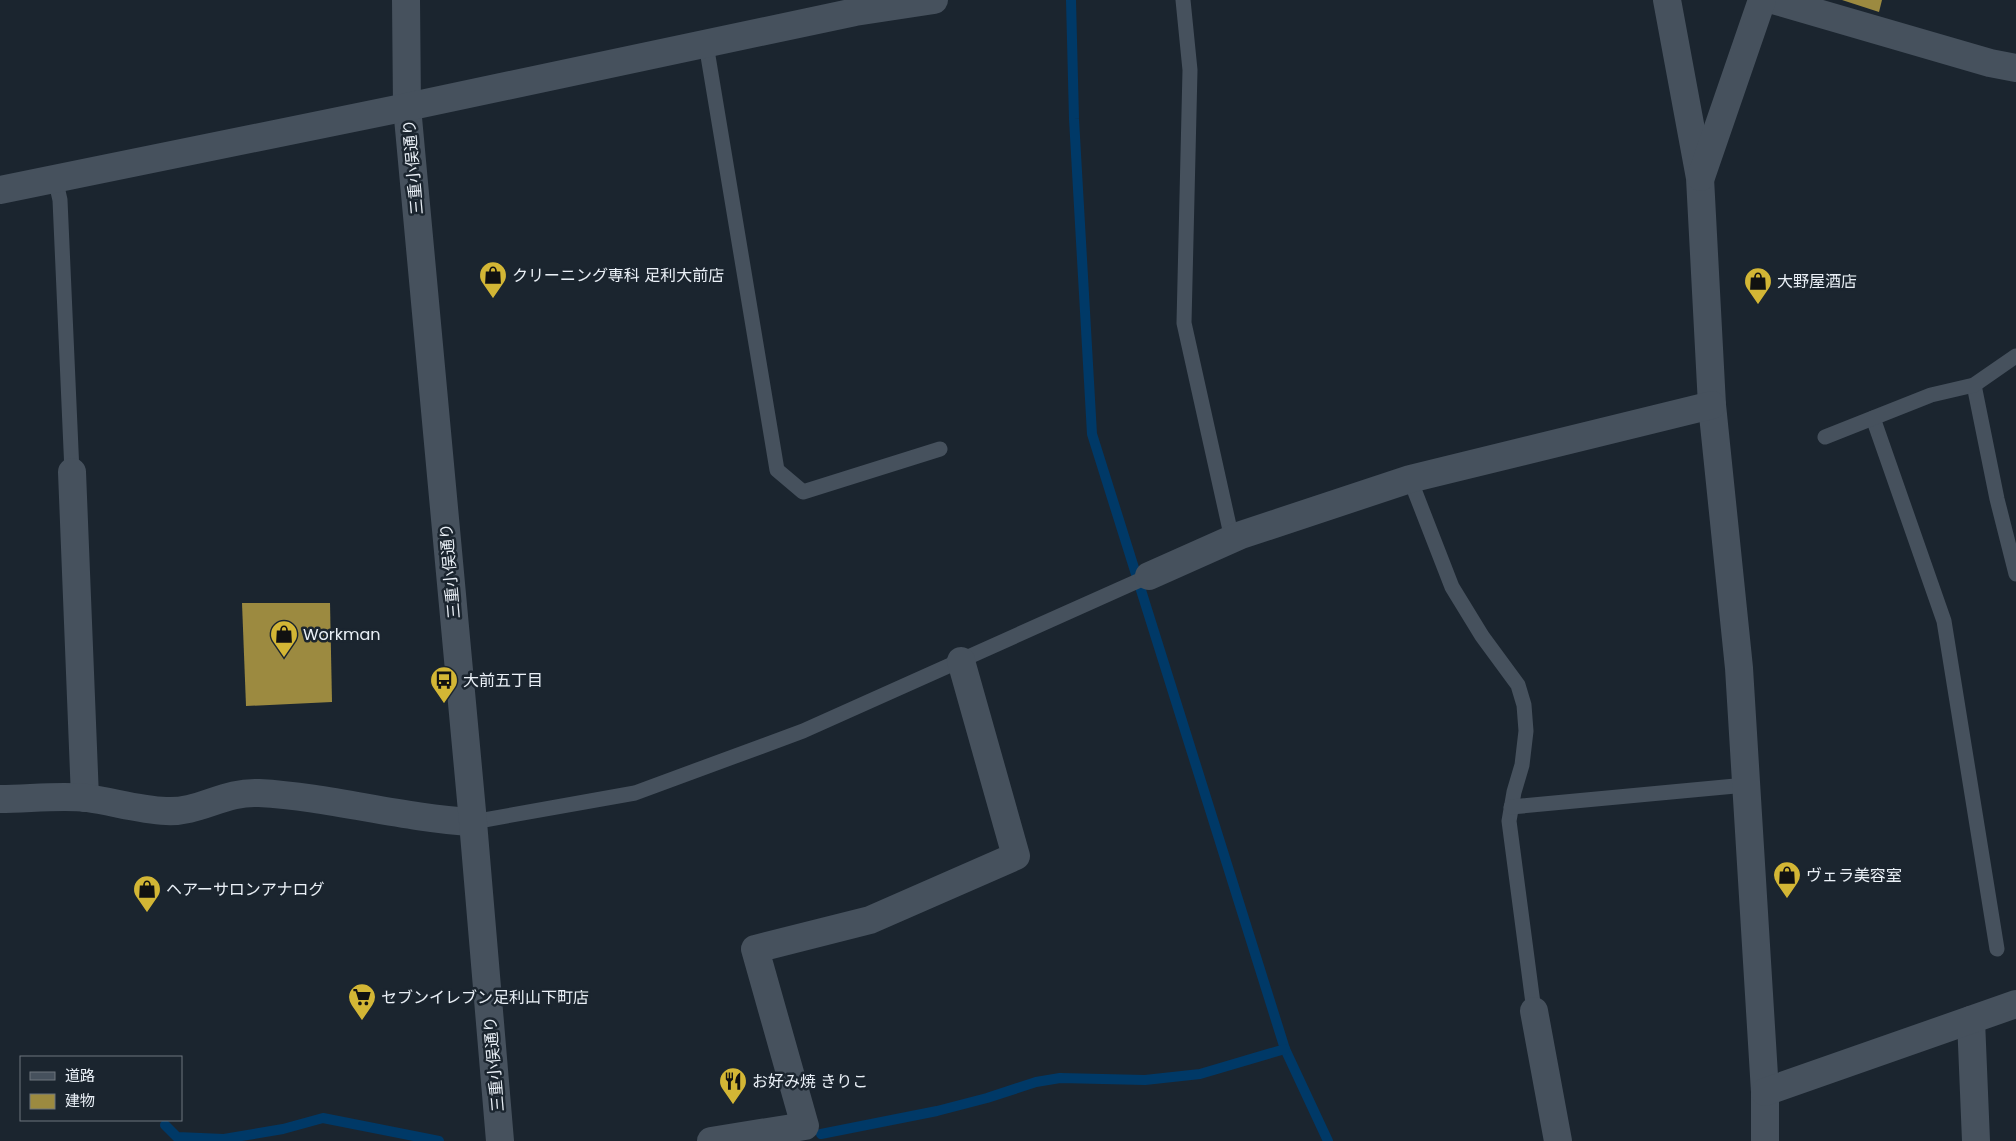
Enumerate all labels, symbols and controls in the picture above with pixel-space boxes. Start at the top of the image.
street label: 三重小俣通り [397,118,429,216]
shop icon: クリーニング専科 足利大前店 [478,260,508,299]
place label: クリーニング専科 足利大前店 [512,264,724,287]
shop icon: 大野屋酒店 [1743,266,1773,305]
place label: 大野屋酒店 [1777,270,1857,293]
street label: 三重小俣通り [434,522,466,620]
shop icon: Workman [269,619,299,658]
place label: Workman [303,623,381,646]
bus stop icon: 大前五丁目 [429,665,459,704]
place label: 大前五丁目 [463,669,543,692]
shop icon: ヴェラ美容室 [1772,860,1802,899]
place label: ヴェラ美容室 [1806,864,1902,887]
shop icon: ヘアーサロンアナログ [132,874,162,913]
place label: ヘアーサロンアナログ [166,878,324,901]
supermarket icon: セブンイレブン足利山下町店 [347,982,377,1021]
place label: セブンイレブン足利山下町店 [381,986,589,1009]
street label: 三重小俣通り [478,1015,510,1113]
legend [20,1056,182,1121]
text: 道路 [65,1065,95,1086]
restaurant icon: お好み焼 きりこ [718,1066,748,1105]
place label: お好み焼 きりこ [752,1070,868,1093]
text: 建物 [65,1090,95,1111]

